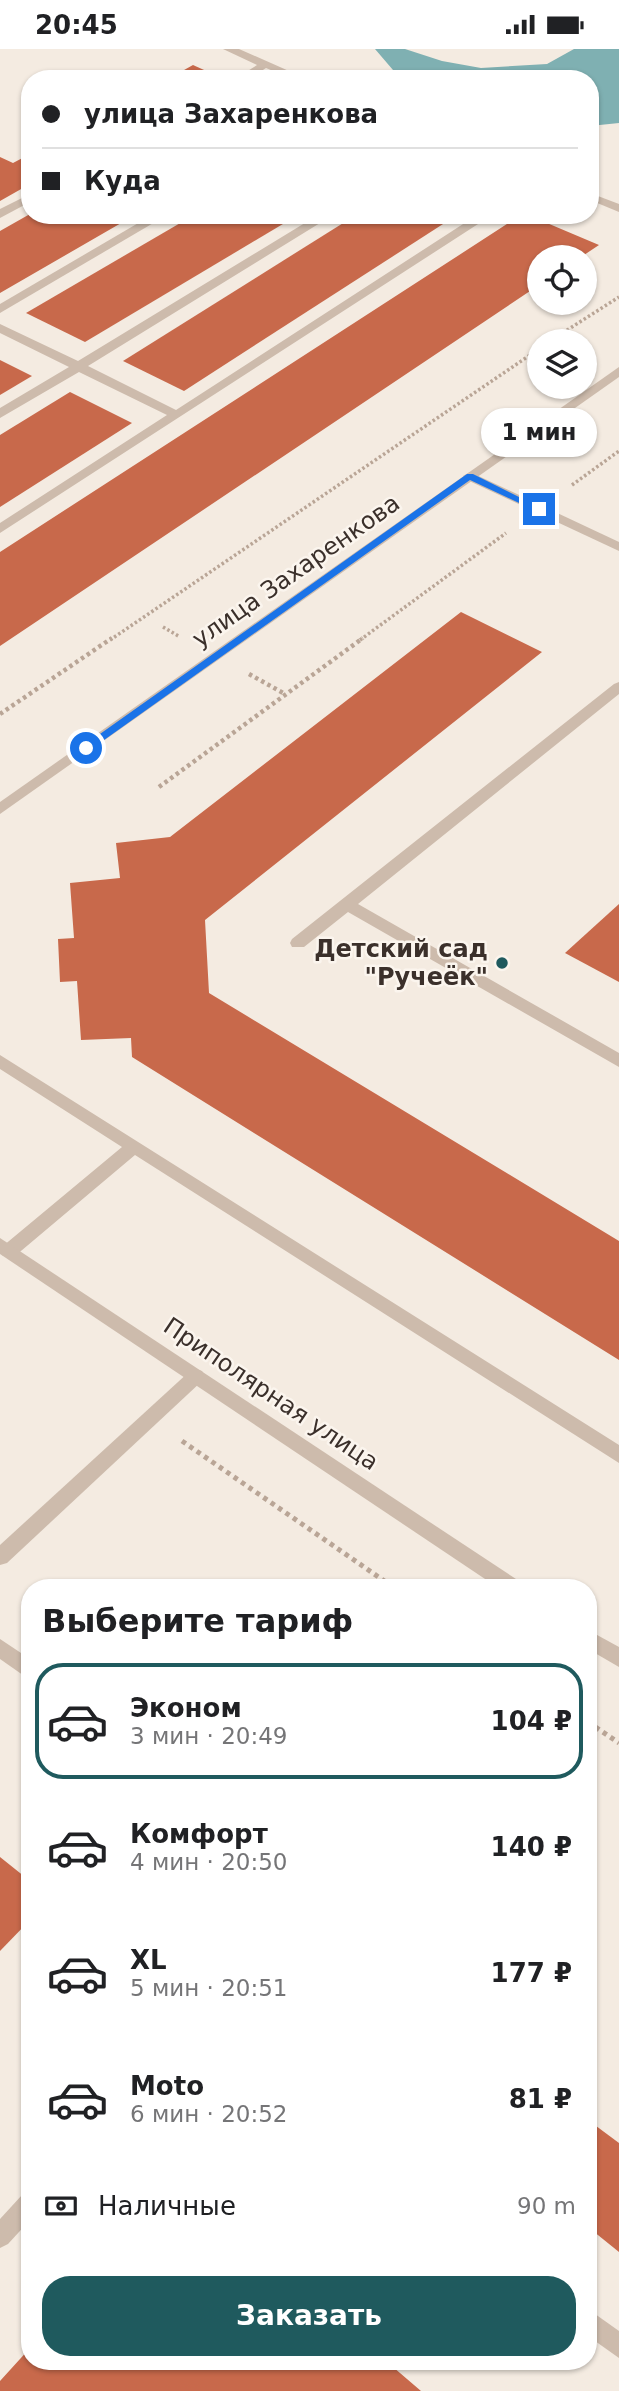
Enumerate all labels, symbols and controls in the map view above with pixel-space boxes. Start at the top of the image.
text: 20:45 [35,10,118,40]
text: улица Захаренкова [84,99,378,129]
text: Куда [84,166,161,196]
map controls [527,245,597,399]
button: locate [527,245,597,315]
button: layers [527,329,597,399]
callout: 1 мин [481,407,597,456]
text: 1 мин [502,419,576,445]
street label: улица Захаренкова [187,489,405,653]
route end [523,493,555,525]
route start [70,732,102,764]
place label: Детский сад "Ручеёк" [314,935,488,991]
marker: Детский сад "Ручеёк" [494,955,510,971]
street label: Приполярная улица [158,1312,384,1476]
text: Выберите тариф [42,1602,353,1640]
icon: car [46,1690,109,1753]
text: Эконом [130,1693,242,1723]
text: 104 ₽ [491,1706,572,1736]
text: 3 мин · 20:49 [130,1723,288,1749]
icon: car [46,1816,109,1879]
text: Комфорт [130,1819,268,1849]
text: 140 ₽ [491,1832,572,1862]
text: 4 мин · 20:50 [130,1849,288,1875]
icon: car [46,1942,109,2005]
text: XL [130,1945,167,1975]
text: 177 ₽ [491,1958,572,1988]
text: 5 мин · 20:51 [130,1975,288,2001]
icon: car [46,2068,109,2131]
text: Moto [130,2071,204,2101]
text: 81 ₽ [509,2084,572,2114]
text: 6 мин · 20:52 [130,2101,288,2127]
icon: cash [42,2187,80,2225]
text: Наличные [98,2191,236,2221]
text: 90 m [517,2193,576,2219]
button: Заказать [42,2276,576,2356]

